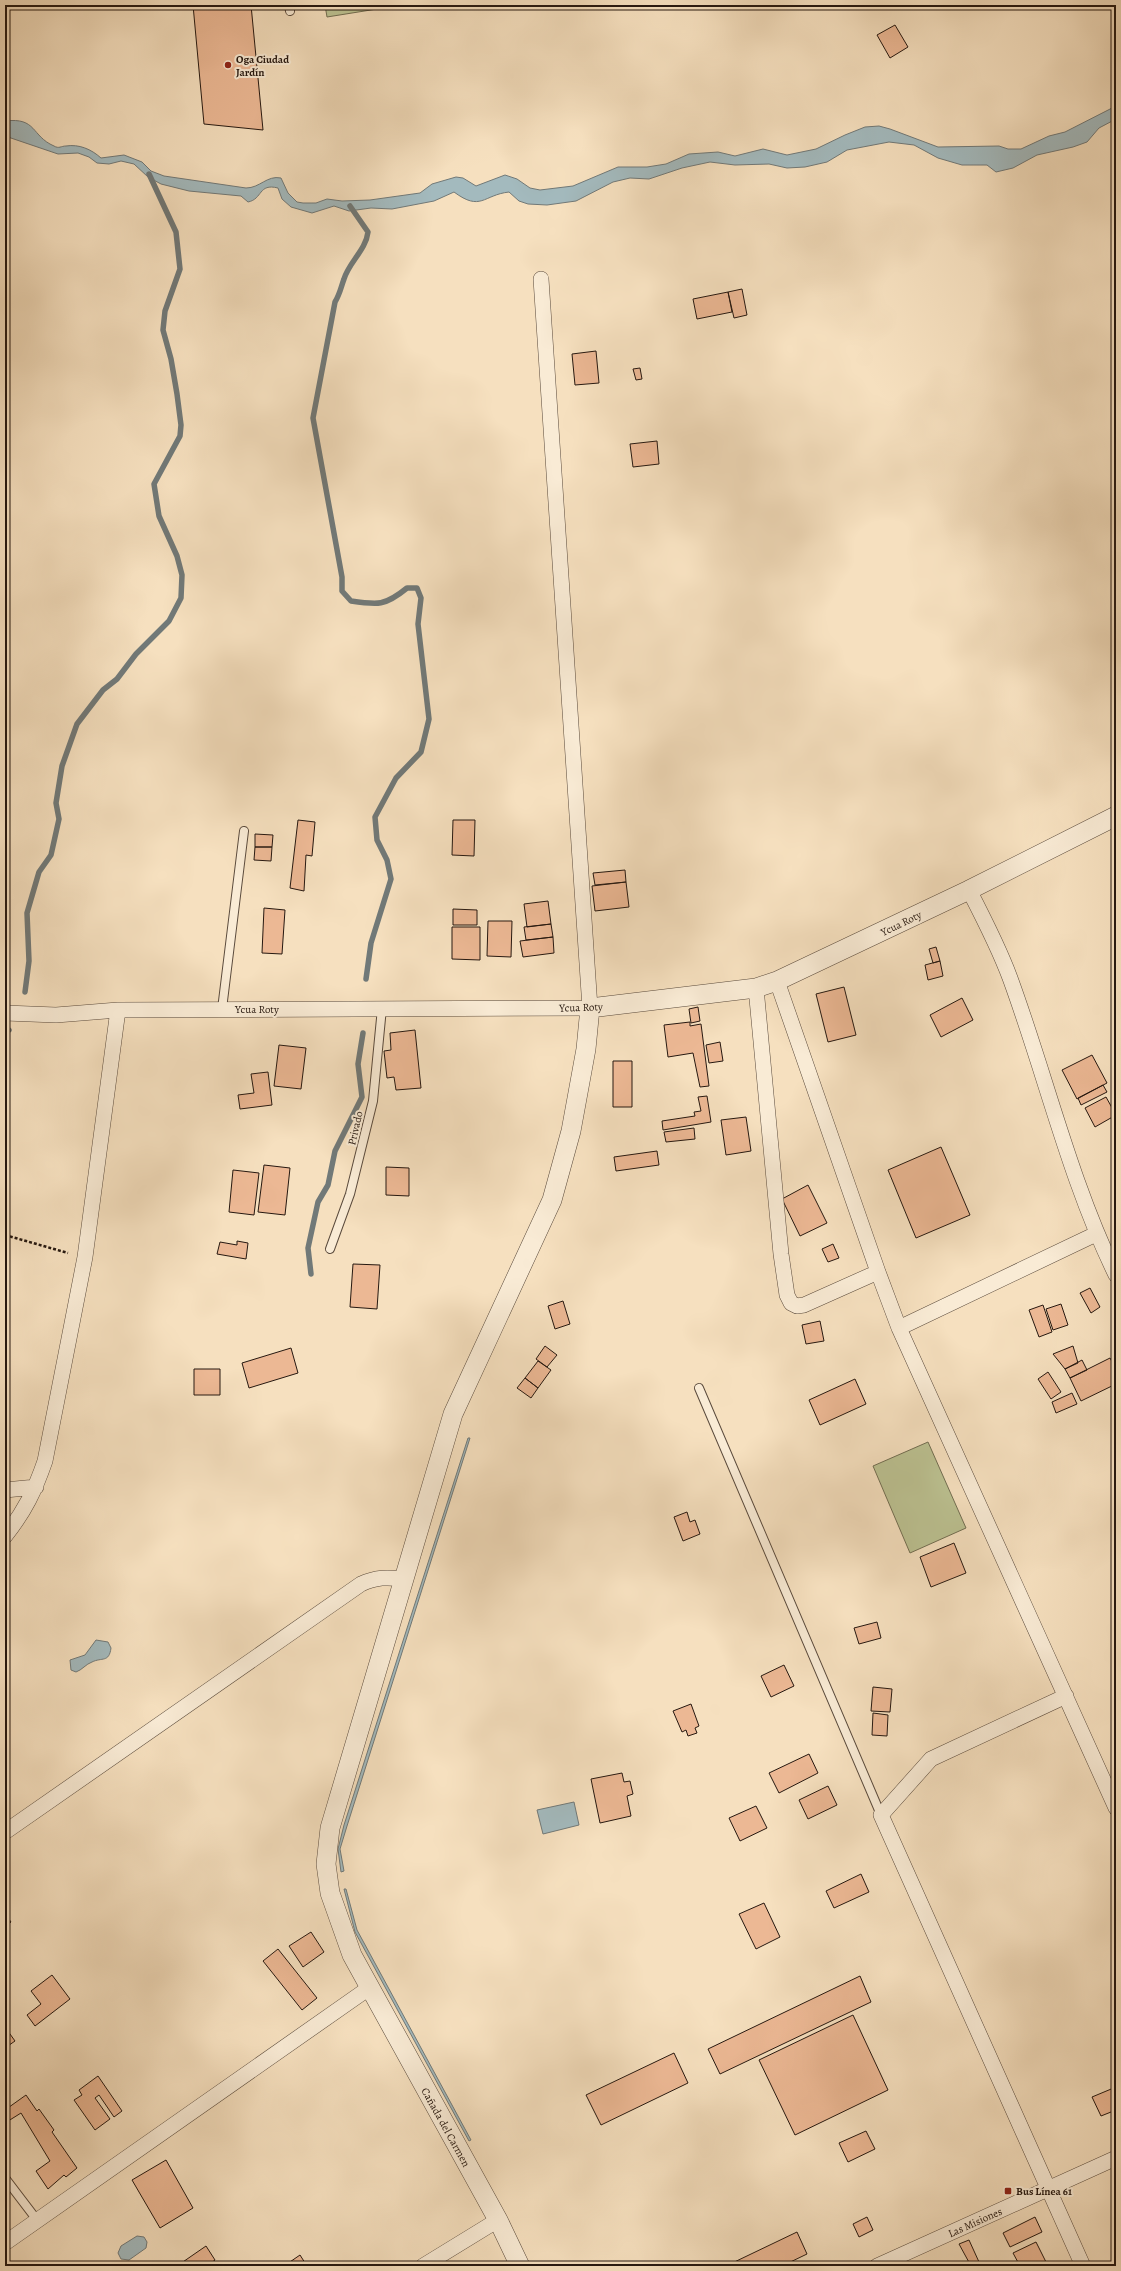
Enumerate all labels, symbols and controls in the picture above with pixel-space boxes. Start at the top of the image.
place label: Oga Ciudad Jardín [236,52,289,80]
marker: Oga Ciudad Jardín [223,60,233,70]
street label: Ycua Roty [877,907,924,940]
street label: Ycua Roty [558,999,603,1016]
street label: Ycua Roty [234,1002,279,1017]
street label: Privado [344,1109,367,1147]
street label: Cañada del Carmen [418,2085,474,2170]
place label: Bus Línea 61 [1016,2184,1072,2199]
marker: Bus Línea 61 [1003,2186,1013,2196]
street label: Las Misiones [946,2204,1005,2241]

